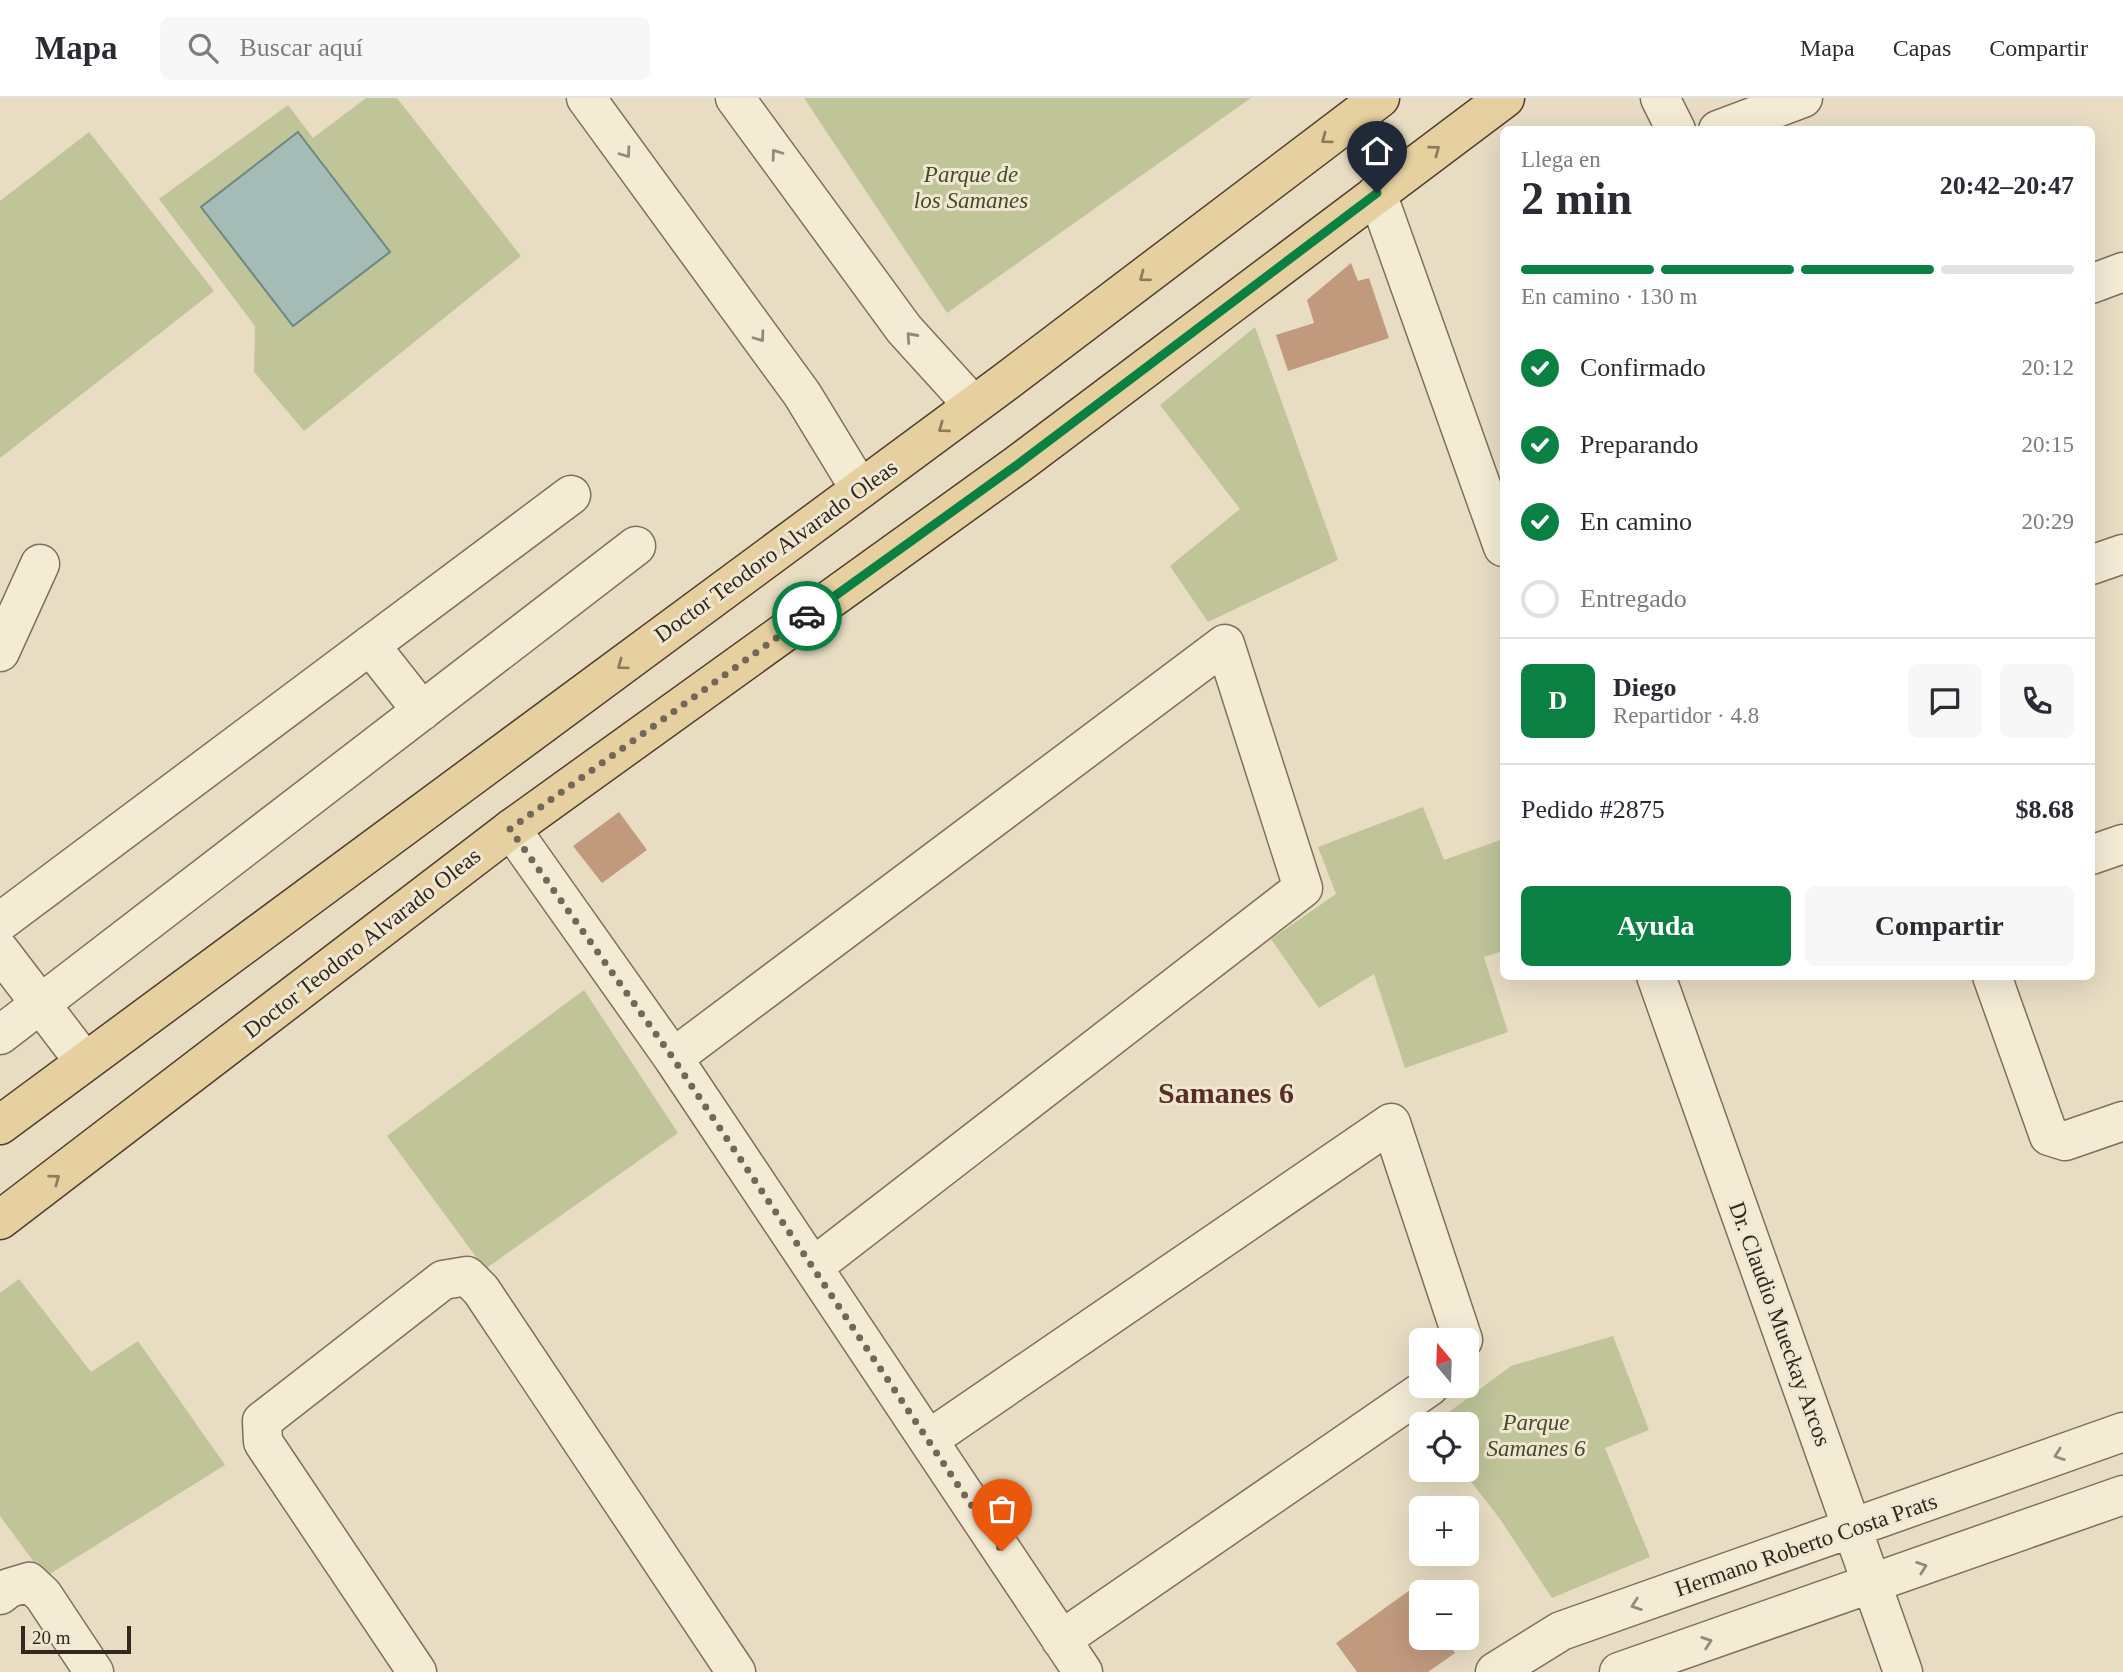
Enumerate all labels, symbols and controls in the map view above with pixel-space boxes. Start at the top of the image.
search box [160,17,650,80]
icon: search [184,29,222,67]
text: Mapa [35,30,118,66]
text: Buscar aquí [240,33,363,62]
text: Mapa [1800,35,1855,61]
text: Capas [1893,35,1951,61]
text: Compartir [1989,35,2088,61]
pin [1347,121,1407,193]
one-way arrow [1321,131,1333,144]
icon: home [1358,132,1396,170]
one-way arrow [618,145,630,158]
one-way arrow [1427,145,1440,158]
text: Llega en [1521,147,1601,172]
one-way arrow [771,149,784,162]
park label: Parque de los Samanes [914,162,1028,213]
text: 20:42–20:47 [1940,171,2074,200]
text: 2 min [1521,173,1632,224]
one-way arrow [1140,268,1152,281]
text: En camino · 130 m [1521,284,1697,309]
one-way arrow [752,329,764,342]
one-way arrow [907,332,919,345]
icon: check [1521,349,1559,387]
text: Confirmado [1580,353,1706,382]
text: 20:12 [2022,355,2074,380]
one-way arrow [938,420,951,432]
icon: check [1521,426,1559,464]
text: Preparando [1580,430,1698,459]
text: 20:15 [2022,432,2074,457]
street label: Doctor Teodoro Alvarado Oleas [650,455,902,647]
icon: check [1521,503,1559,541]
text: En camino [1580,507,1692,536]
text: 20:29 [2022,509,2074,534]
courier [772,581,842,651]
text: Entregado [1580,584,1687,613]
icon: car [788,597,826,635]
one-way arrow [617,657,630,669]
button: chat [1908,664,1982,738]
button: phone [2000,664,2074,738]
text: Diego [1613,673,1677,702]
text: D [1549,686,1567,715]
text: Repartidor · 4.8 [1613,703,1759,728]
text: Pedido #2875 [1521,795,1665,824]
text: $8.68 [2016,795,2074,824]
street label: Doctor Teodoro Alvarado Oleas [239,843,485,1043]
button: Ayuda [1521,886,1791,966]
button: Compartir [1805,886,2074,966]
district label: Samanes 6 [1158,1076,1294,1109]
one-way arrow [47,1174,59,1187]
street label: Dr. Claudio Mueckay Arcos [1724,1198,1836,1450]
north arrow [1409,1328,1479,1398]
map controls [1409,1328,1479,1650]
park label: Parque Samanes 6 [1486,1410,1586,1461]
button: locate [1409,1412,1479,1482]
one-way arrow [2053,1447,2065,1461]
pin [972,1479,1032,1551]
street label: Hermano Roberto Costa Prats [1672,1488,1940,1602]
icon: bag [983,1490,1021,1528]
button: + [1409,1496,1479,1566]
one-way arrow [1915,1561,1927,1575]
button: − [1409,1580,1479,1650]
one-way arrow [1631,1597,1643,1611]
scale bar [21,1623,131,1655]
text: 20 m [32,1627,71,1648]
one-way arrow [1700,1636,1712,1650]

